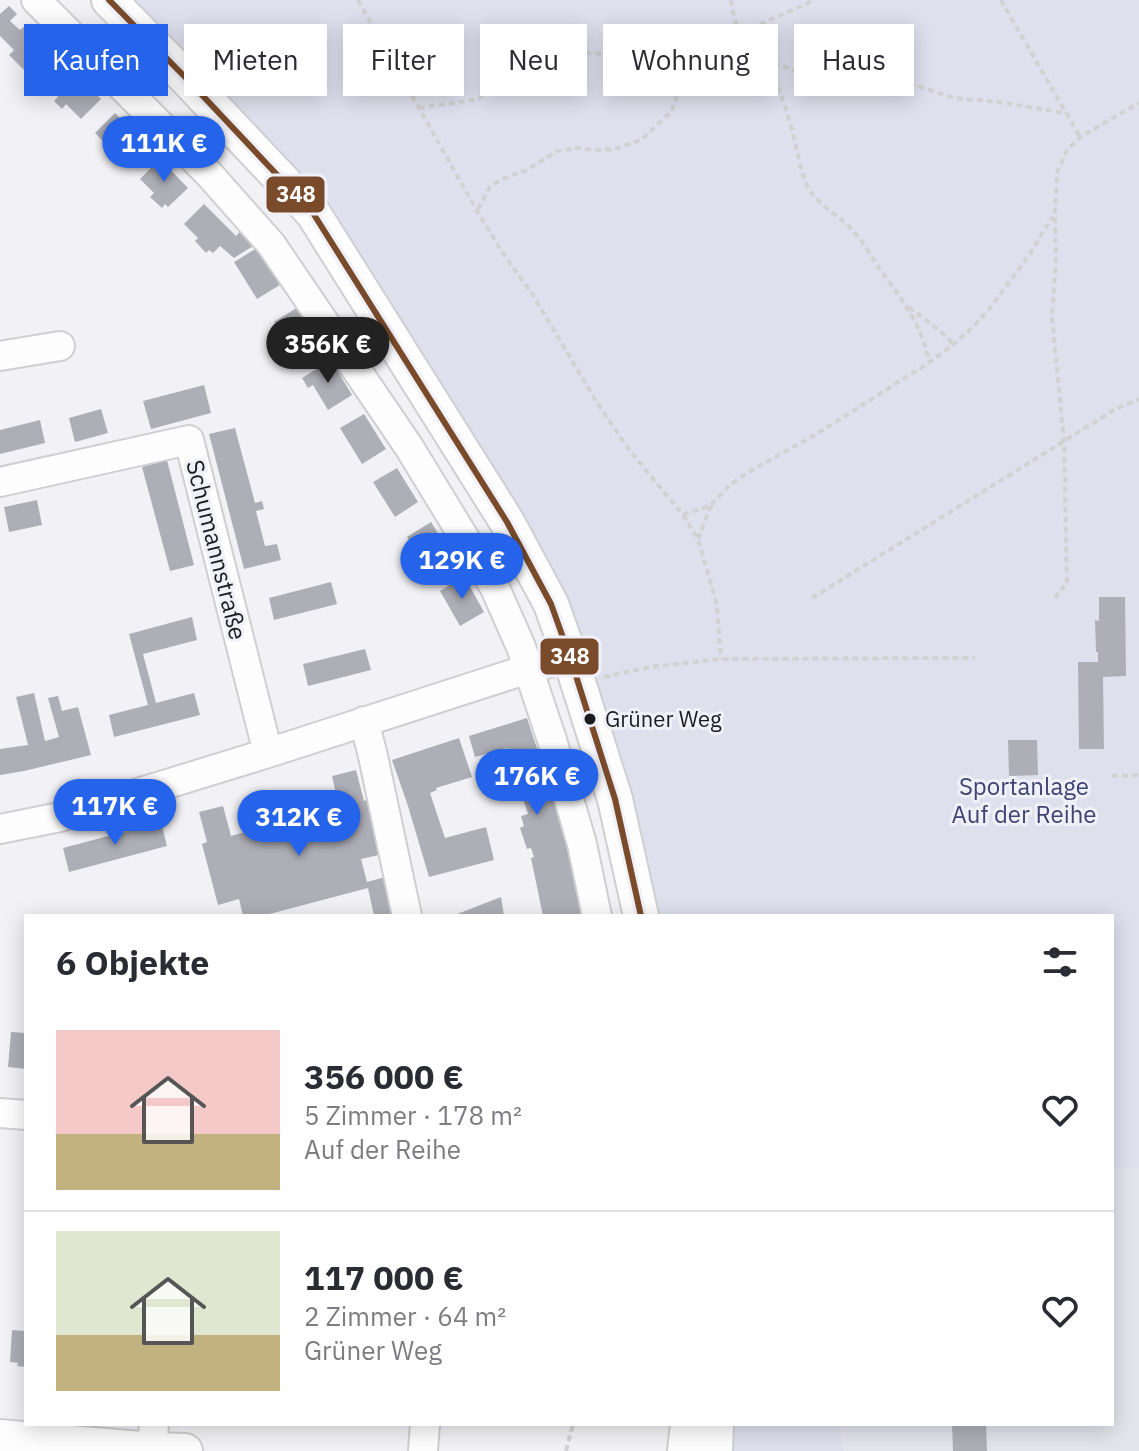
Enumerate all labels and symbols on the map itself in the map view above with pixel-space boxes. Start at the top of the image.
pin: 111K € [99,116,229,184]
line badge: 348 [265,175,326,214]
text: 348 [276,179,316,208]
pin: 356K € [263,317,393,385]
street label: Schumannstraße [179,456,255,643]
pin: 129K € [397,533,527,601]
line badge: 348 [539,637,600,676]
text: 348 [550,641,590,670]
place label: Grüner Weg [605,704,722,733]
marker: Grüner Weg [582,711,598,727]
pin: 176K € [472,749,602,817]
park label: Sportanlage Auf der Reihe [951,770,1097,830]
pin: 117K € [50,779,180,847]
pin: 312K € [234,790,364,858]

